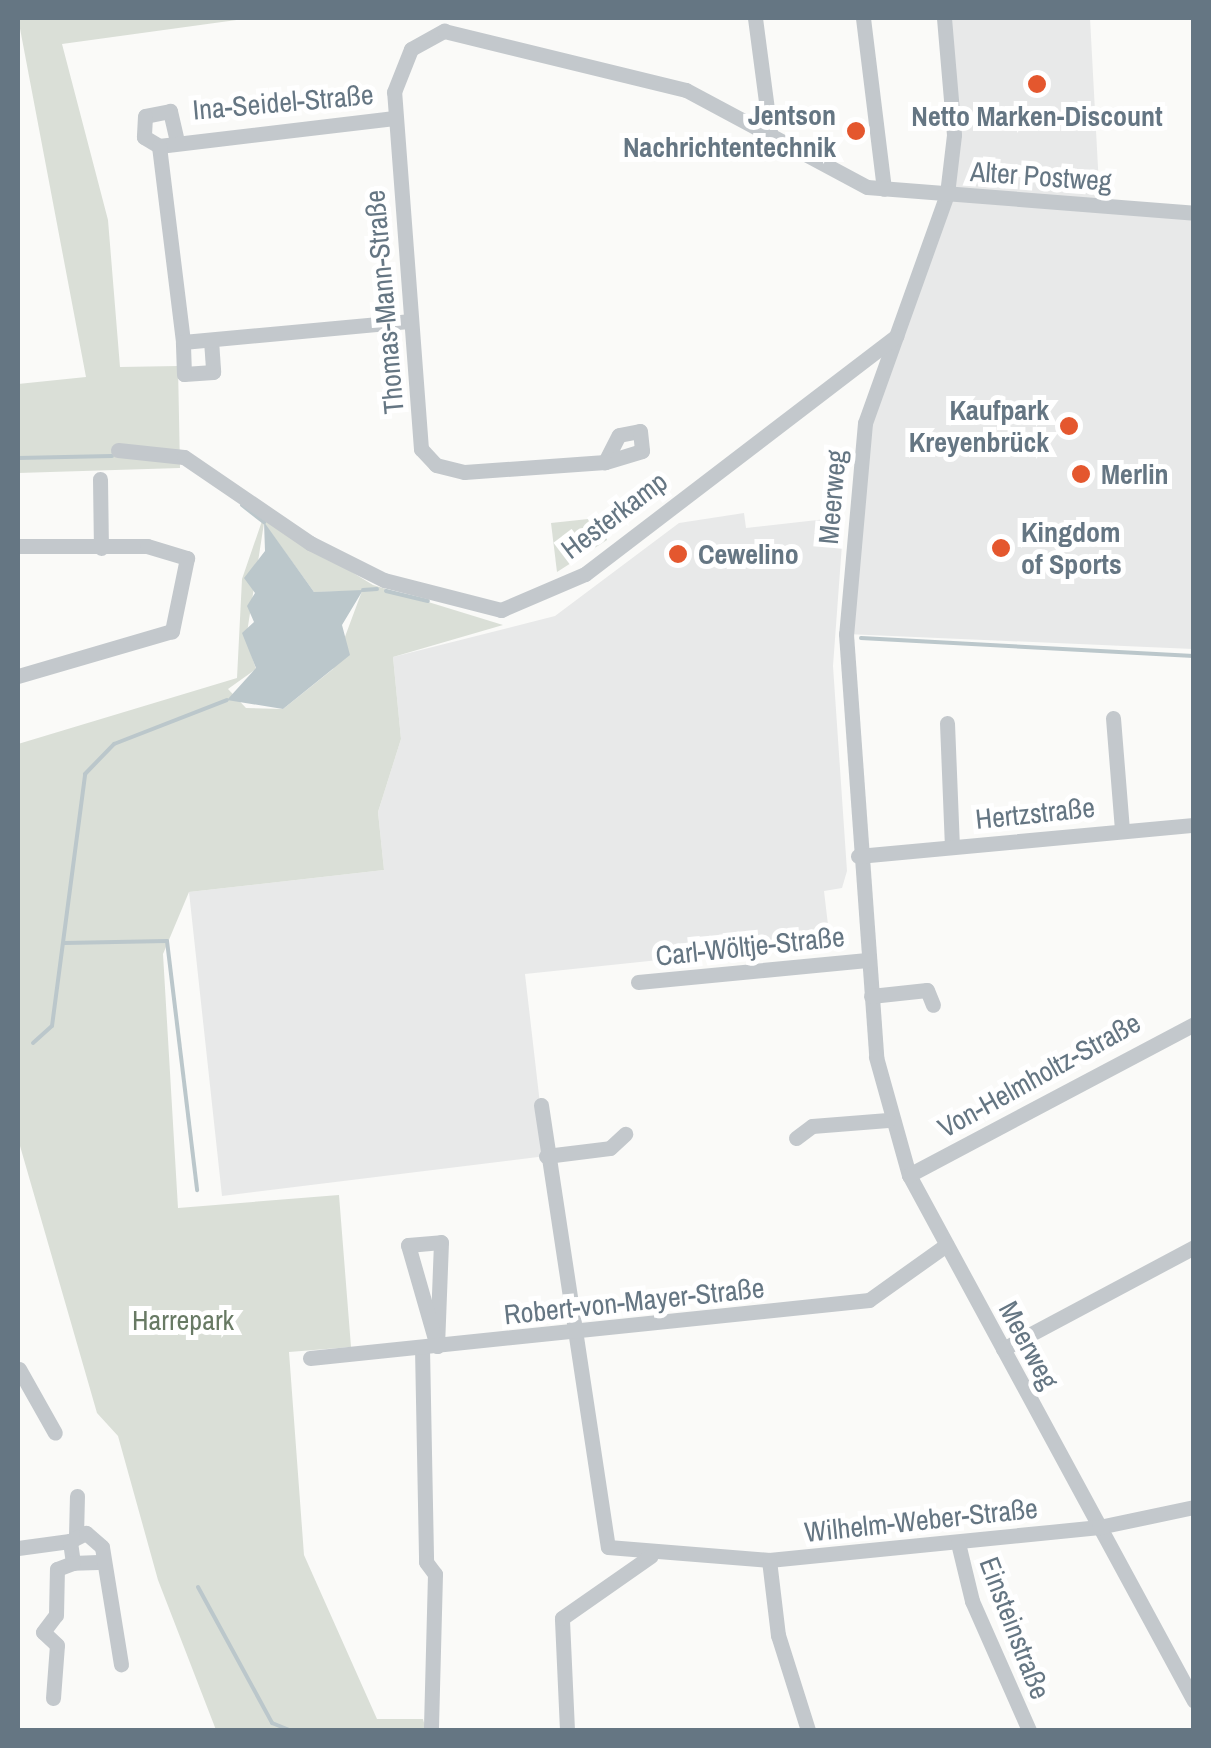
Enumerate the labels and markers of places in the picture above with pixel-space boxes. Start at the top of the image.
marker: Netto Marken-Discount [1026,73,1048,95]
place label: Jentson Nachrichtentechnik [623,98,836,164]
place label: Netto Marken-Discount [911,99,1163,133]
marker: Jentson Nachrichtentechnik [845,120,867,142]
place label: Kaufpark Kreyenbrück [909,393,1049,459]
marker: Kaufpark Kreyenbrück [1058,415,1080,437]
place label: Merlin [1101,457,1169,491]
marker: Merlin [1070,463,1092,485]
place label: Kingdom of Sports [1021,515,1122,581]
place label: Cewelino [698,537,799,571]
marker: Kingdom of Sports [990,537,1012,559]
marker: Cewelino [667,543,689,565]

